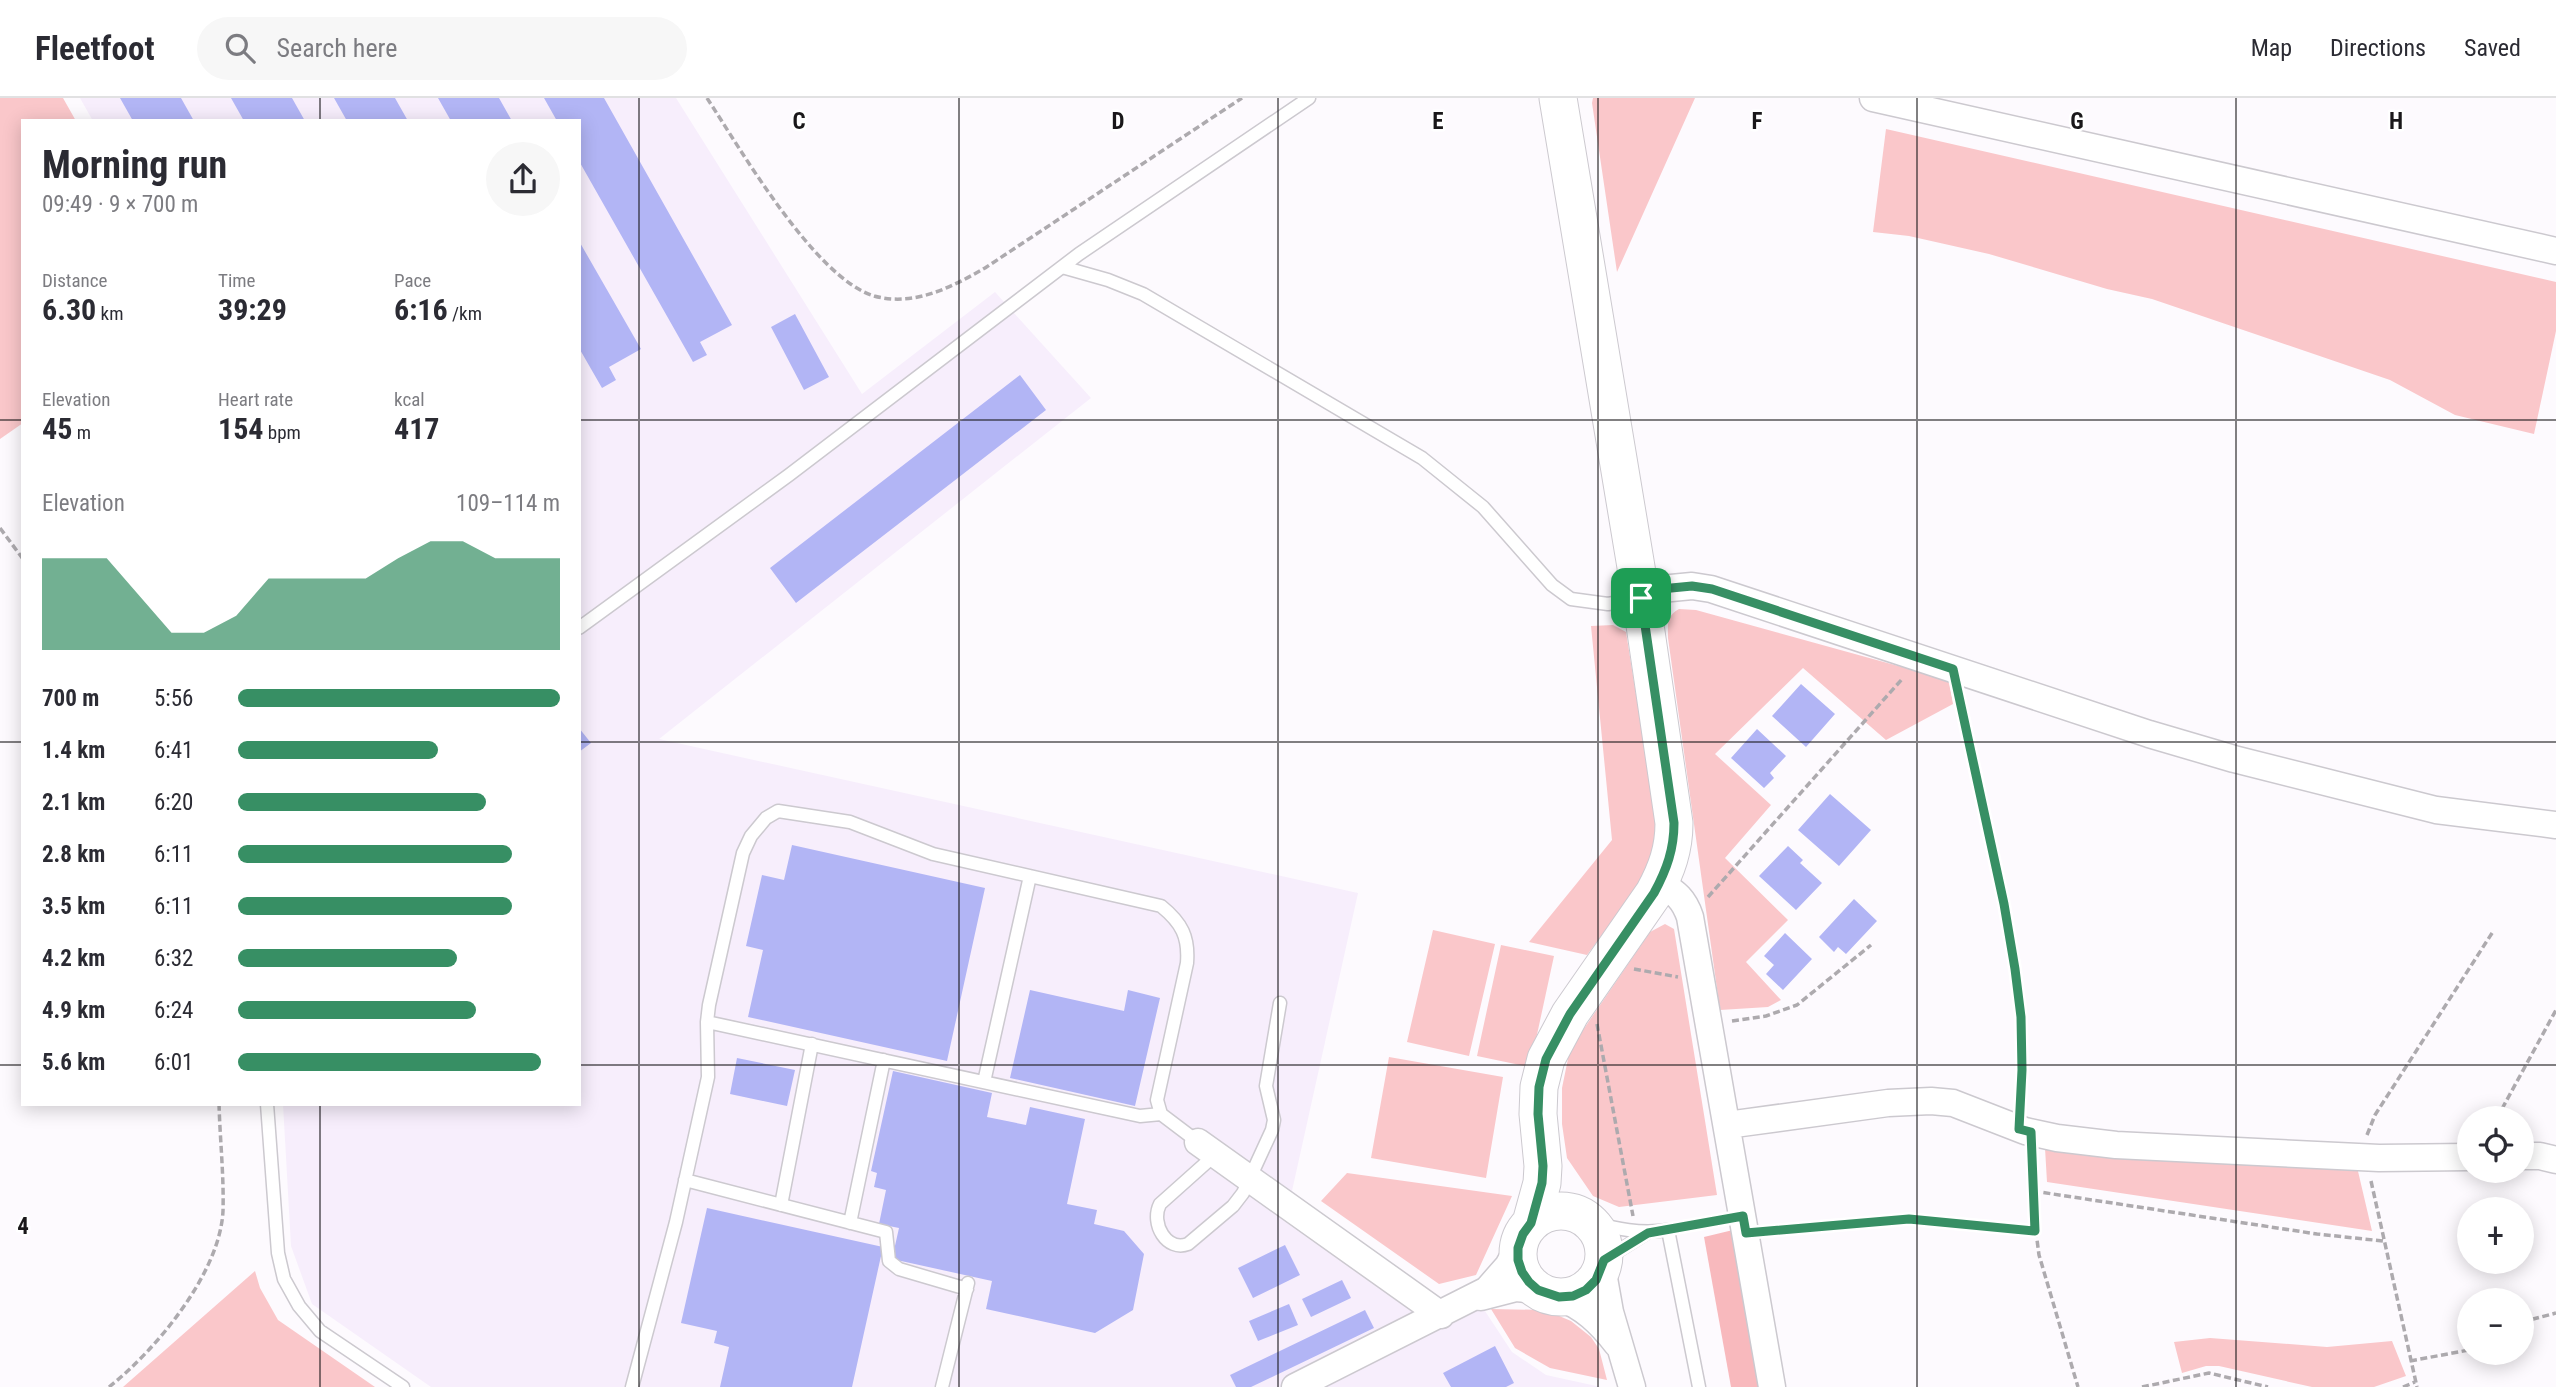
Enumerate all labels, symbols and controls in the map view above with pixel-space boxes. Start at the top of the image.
search box [197,17,687,80]
text: Fleetfoot [35,29,155,68]
icon: search [221,29,259,67]
text: Search here [277,33,397,63]
text: Map [2251,34,2292,62]
text: Directions [2330,34,2426,62]
text: Saved [2464,34,2521,62]
text: C [792,108,806,135]
text: D [1112,108,1125,135]
text: E [1432,108,1444,135]
text: F [1752,108,1763,135]
text: G [2070,108,2084,135]
text: H [2389,108,2403,135]
button: share [486,142,560,216]
text: Morning run [42,143,227,187]
text: 09:49 · 9 × 700 m [42,191,198,218]
text: Distance [42,269,107,292]
text: Time [218,269,255,292]
text: Pace [394,269,431,292]
text: 6.30 [42,292,96,327]
text: 39:29 [218,292,287,327]
text: 6:16 [394,292,448,327]
text: km [96,302,123,325]
text: /km [448,302,482,325]
text: Elevation [42,388,110,411]
text: Heart rate [218,388,293,411]
text: kcal [394,388,425,411]
text: 45 [42,411,72,446]
text: 154 [218,411,263,446]
text: 417 [394,411,439,446]
text: m [72,421,91,444]
text: bpm [263,421,301,444]
text: Elevation [42,490,125,517]
text: 109–114 m [456,490,560,517]
pin [1611,568,1671,628]
icon: arrive [1622,579,1660,617]
text: 700 m [42,685,99,712]
text: 5:56 [154,685,193,712]
text: 1.4 km [42,737,105,764]
text: 6:41 [154,737,193,764]
text: 2.1 km [42,789,105,816]
text: 6:20 [154,789,193,816]
text: 2.8 km [42,841,105,868]
text: 6:11 [154,841,193,868]
text: 3.5 km [42,893,105,920]
text: 6:11 [154,893,193,920]
text: 4.2 km [42,945,105,972]
text: 6:32 [154,945,193,972]
text: 4.9 km [42,997,105,1024]
text: 6:24 [154,997,193,1024]
text: 5.6 km [42,1049,105,1076]
text: 6:01 [154,1049,193,1076]
map controls [2457,1106,2534,1365]
button: locate [2457,1106,2534,1183]
button: + [2457,1197,2534,1274]
text: 4 [17,1213,29,1240]
button: − [2457,1288,2534,1365]

